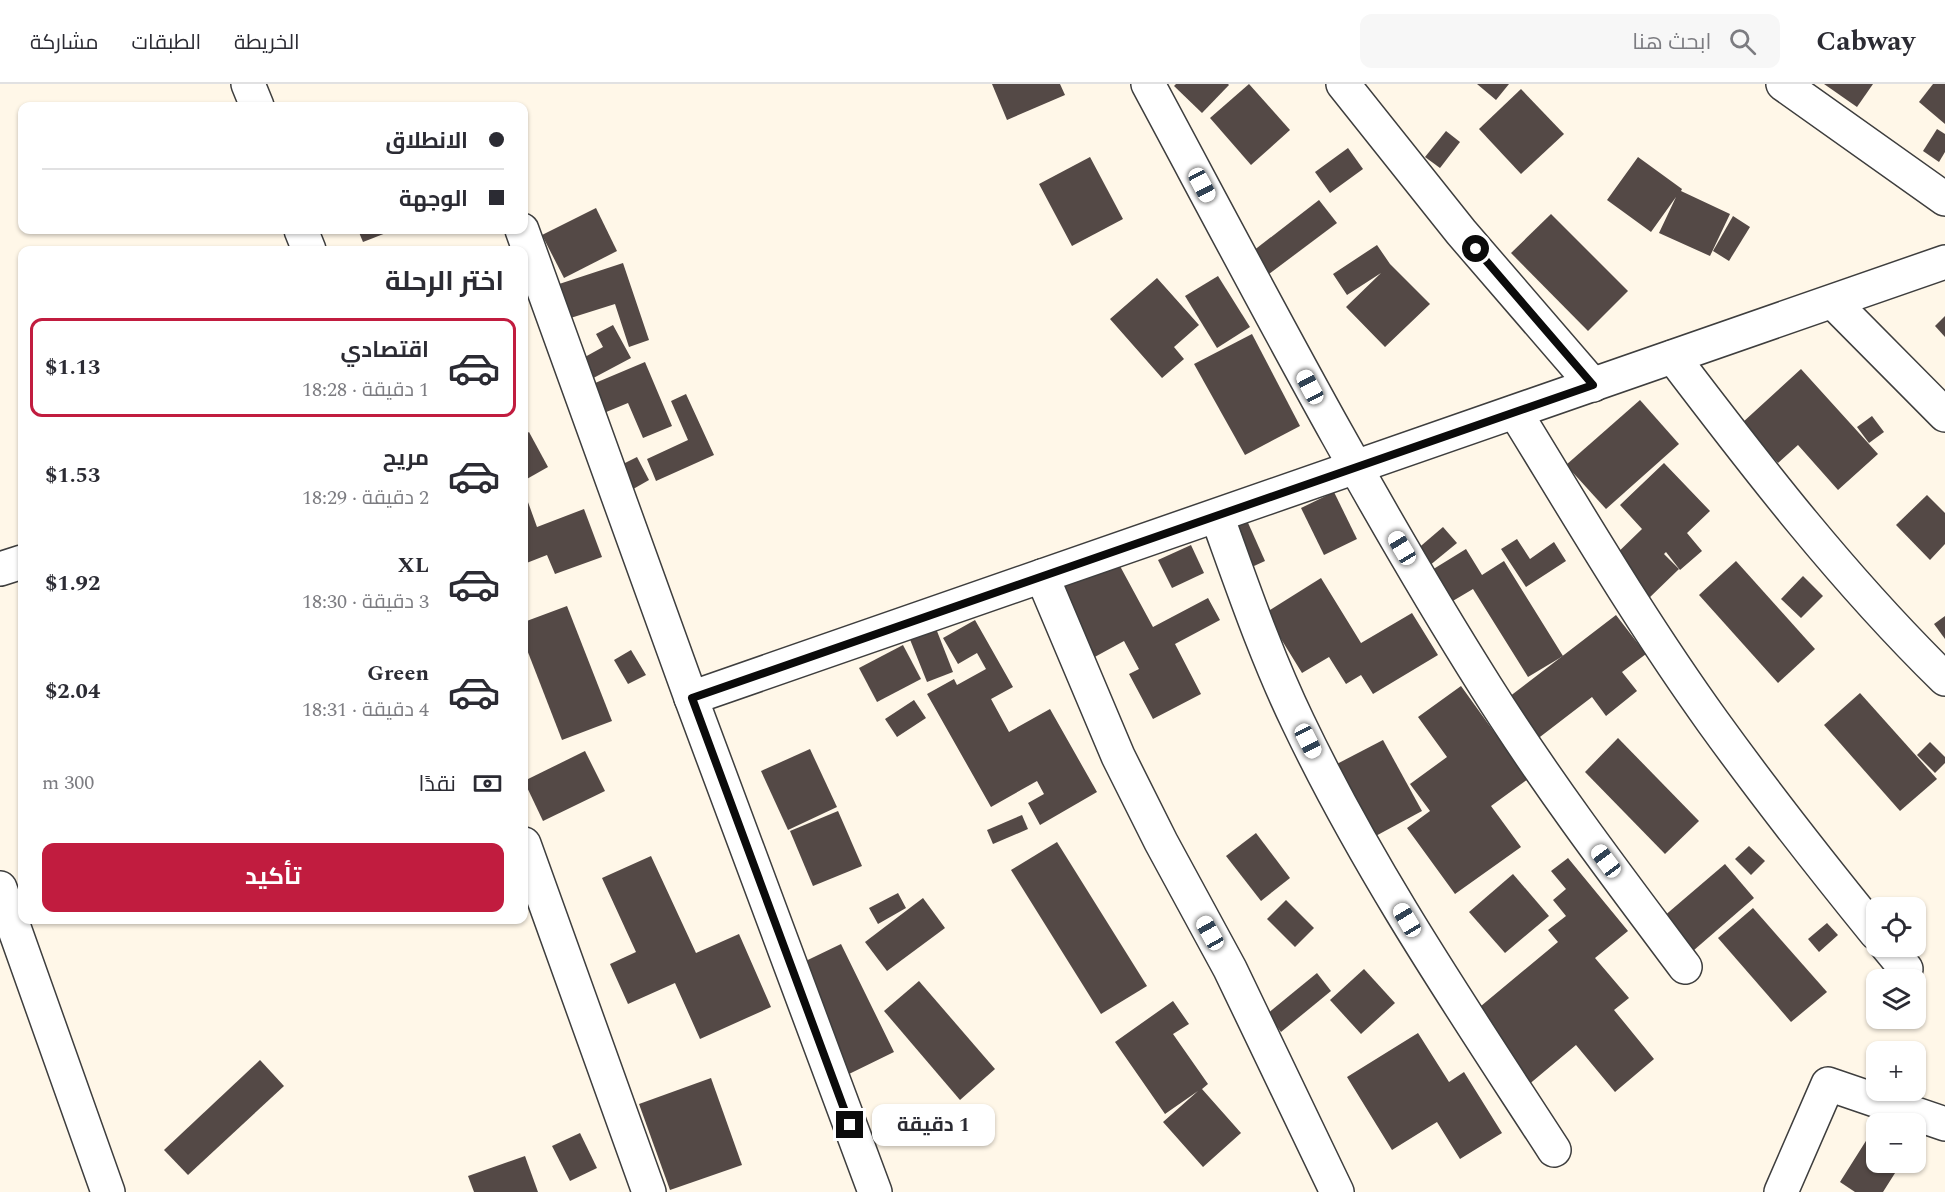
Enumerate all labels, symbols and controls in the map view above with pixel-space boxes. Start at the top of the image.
search box [1360,14,1780,68]
text: Cabway [1816,20,1915,63]
icon: search [1726,25,1759,58]
text: ابحث هنا [1632,26,1711,59]
text: مشاركة [30,27,99,59]
text: الطبقات [132,27,201,59]
text: الخريطة [234,27,300,59]
text: الانطلاق [385,125,468,158]
car [1186,165,1218,205]
text: الوجهة [399,183,468,216]
route start [1462,235,1489,262]
text: اختر الرحلة [385,261,504,303]
text: اقتصادي [340,334,429,367]
icon: car [447,341,501,395]
text: $1.13 [45,351,100,384]
car [1294,367,1326,407]
text: 1 دقيقة · 18:28 [302,375,429,405]
text: مريح [383,442,429,475]
icon: car [447,449,501,503]
text: $1.53 [45,459,100,492]
text: 2 دقيقة · 18:29 [302,483,429,513]
car [1385,528,1419,568]
text: XL [398,549,429,582]
icon: car [447,557,501,611]
text: $1.92 [45,567,100,600]
text: 3 دقيقة · 18:30 [302,587,429,617]
text: Green [367,657,429,690]
icon: car [447,665,501,719]
text: $2.04 [45,675,100,708]
text: 4 دقيقة · 18:31 [302,695,429,725]
car [1292,721,1324,761]
icon: cash [471,767,504,800]
text: 300 m [42,768,94,798]
text: نقدًا [418,768,456,801]
car [1588,841,1624,881]
button: تأكيد [42,843,504,912]
map controls [1866,897,1926,1173]
button: locate [1866,897,1926,957]
car [1390,900,1424,940]
car [1193,913,1227,953]
button: layers [1866,969,1926,1029]
button: + [1866,1041,1926,1101]
callout: 1 دقيقة [871,1104,994,1146]
text: 1 دقيقة [897,1110,970,1140]
route end [836,1111,863,1138]
button: − [1866,1113,1926,1173]

